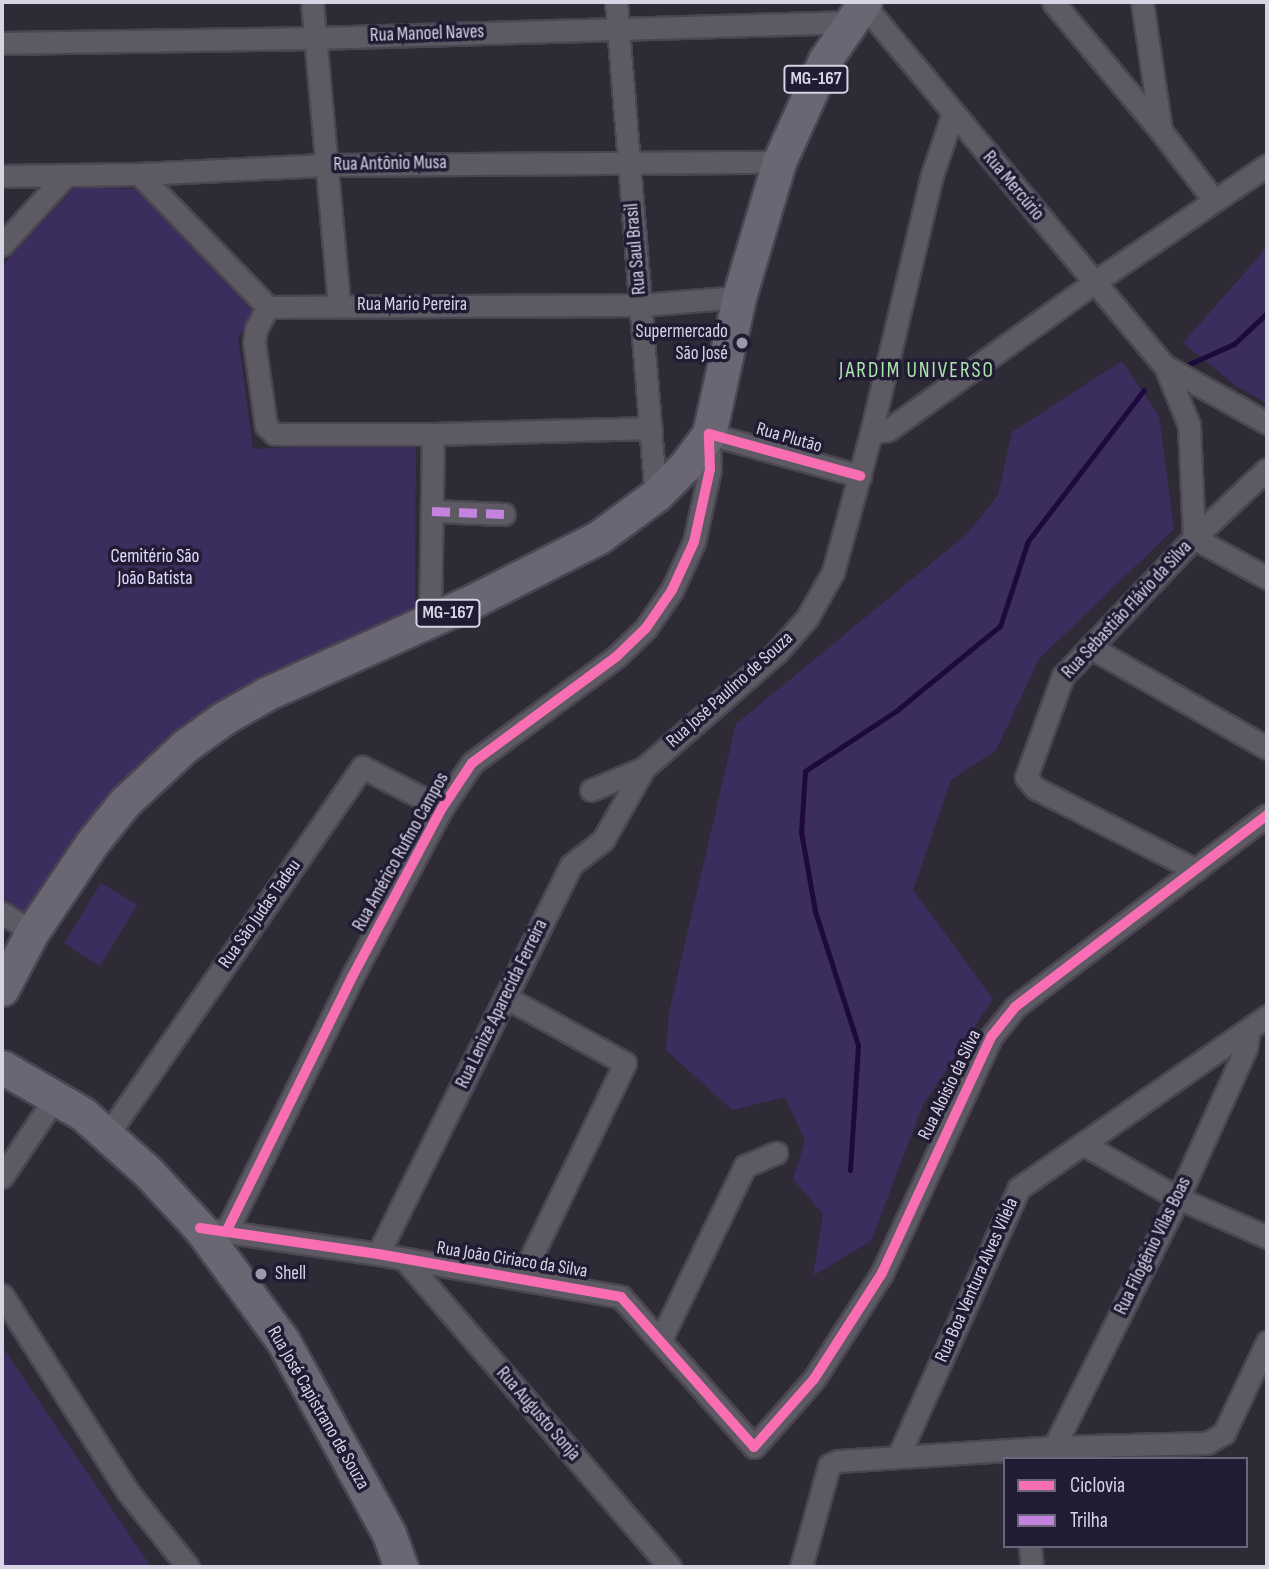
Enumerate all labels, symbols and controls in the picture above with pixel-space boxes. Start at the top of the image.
street label: Rua Manoel Naves [369,21,485,47]
road number: MG-167 [783,64,849,94]
street label: Rua Mercúrio [977,147,1049,225]
street label: Rua Antônio Musa [333,152,447,176]
street label: Rua Saul Brasil [621,202,651,296]
street label: Rua Mario Pereira [357,294,467,316]
place label: Supermercado São José [636,321,728,365]
marker: Supermercado São José [734,335,750,351]
district label: JARDIM UNIVERSO [841,358,993,384]
street label: Rua Plutão [753,418,825,458]
street label: Rua Sebastião Flávio da Silva [1057,536,1197,684]
park label: Cemitério São João Batista [111,546,199,590]
road number: MG-167 [415,598,481,628]
street label: Rua José Paulino de Souza [662,627,798,753]
street label: Rua Américo Rufino Campos [348,769,454,935]
street label: Rua São Judas Tadeu [214,855,306,973]
street label: Rua Lenize Aparecida Ferreira [451,916,553,1092]
street label: Rua Aloisio da Silva [914,1026,986,1144]
street label: Rua Filogênio Vilas Boas [1110,1173,1196,1319]
street label: Rua Boa Ventura Alves Vilela [930,1194,1024,1366]
street label: Rua João Ciriaco da Silva [435,1237,589,1283]
place label: Shell [275,1263,306,1285]
marker: Shell [253,1266,269,1282]
street label: Rua José Capistrano de Souza [262,1322,374,1494]
street label: Rua Augusto Sonja [491,1362,585,1466]
legend [1003,1457,1248,1548]
text: Ciclovia [1070,1473,1125,1498]
text: Trilha [1070,1508,1108,1533]

